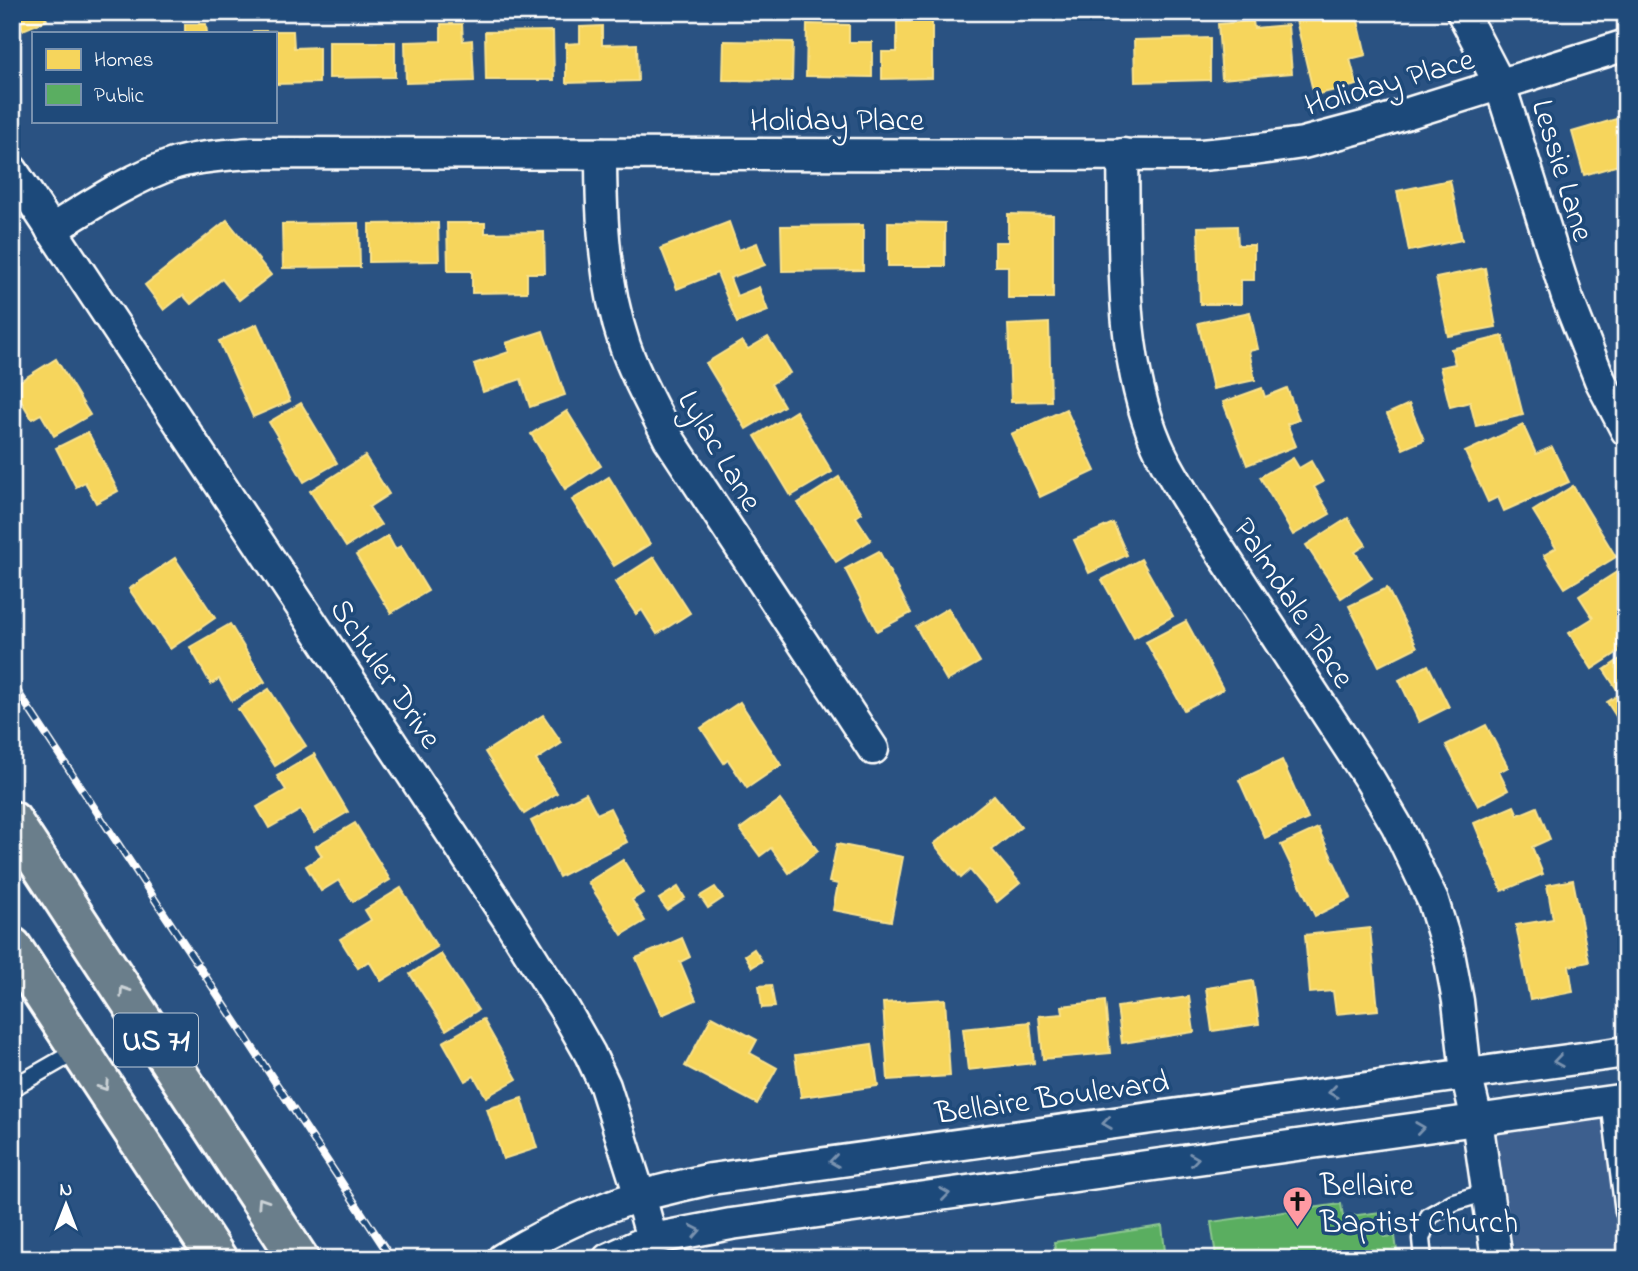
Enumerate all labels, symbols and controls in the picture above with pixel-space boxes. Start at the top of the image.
legend [32,32,276,122]
street label: Holiday Place [1300,38,1481,131]
text: Homes [94,46,154,76]
text: Public [94,82,145,112]
street label: Lessie Lane [1517,94,1605,248]
street label: Holiday Place [750,99,925,146]
street label: Lylac Lane [663,382,773,522]
street label: Palmdale Place [1219,509,1365,699]
street label: Schuler Drive [316,590,452,760]
one-way arrow [119,986,132,999]
road number: US 71 [114,1014,198,1066]
one-way arrow [1552,1053,1564,1068]
street label: Bellaire Boulevard [932,1060,1172,1139]
one-way arrow [95,1078,108,1091]
one-way arrow [1327,1084,1339,1099]
one-way arrow [1102,1116,1113,1131]
one-way arrow [1414,1121,1426,1136]
one-way arrow [1188,1152,1200,1167]
one-way arrow [828,1154,839,1169]
place label: Bellaire Baptist Church [1319,1164,1518,1248]
north arrow [32,1170,102,1240]
text: N [60,1177,73,1204]
church icon: Bellaire Baptist Church [1280,1185,1314,1229]
one-way arrow [939,1187,951,1202]
one-way arrow [257,1196,270,1209]
one-way arrow [689,1224,701,1239]

